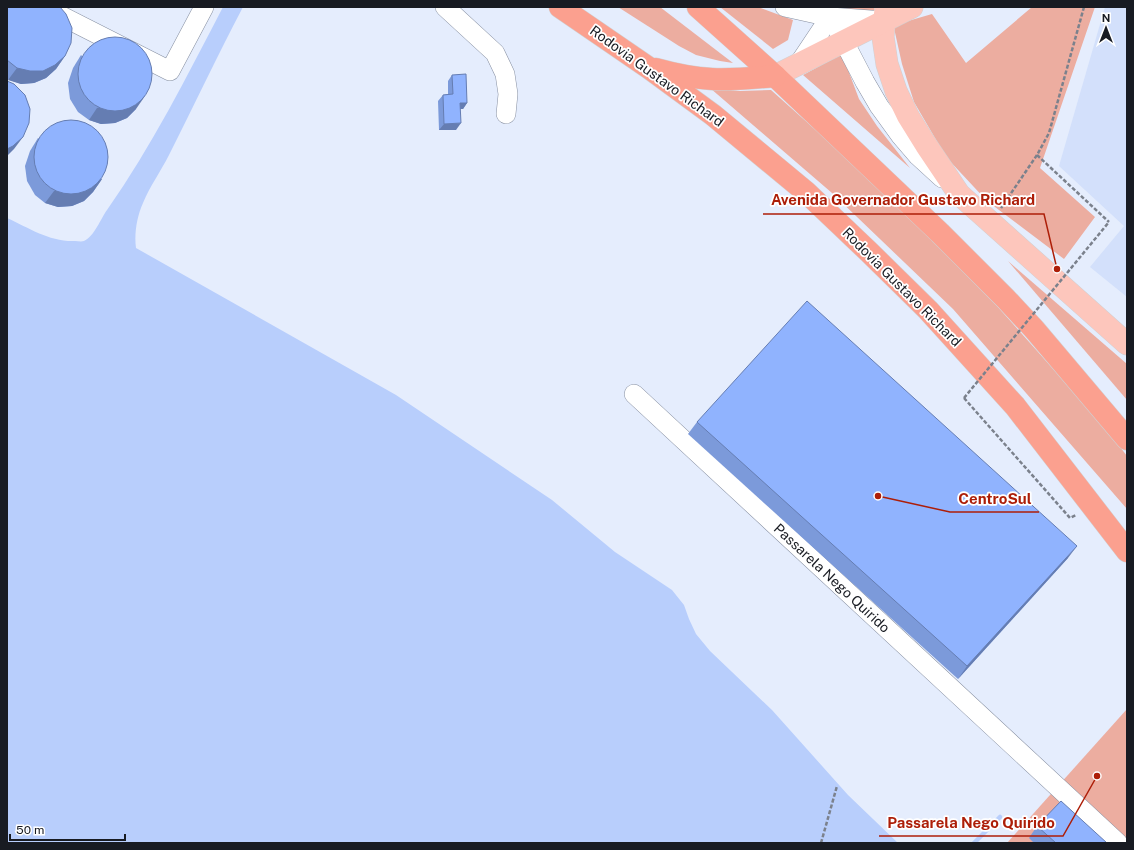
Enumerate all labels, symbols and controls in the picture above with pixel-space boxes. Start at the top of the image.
north arrow [1086,8,1126,48]
text: N [1102,12,1110,24]
street label: Rodovia Gustavo Richard [587,22,727,130]
callout: Avenida Governador Gustavo Richard [763,187,1044,214]
text: Avenida Governador Gustavo Richard [771,191,1035,208]
street label: Rodovia Gustavo Richard [839,224,965,350]
callout: CentroSul [950,485,1039,512]
text: CentroSul [958,490,1032,507]
street label: Passarela Nego Quirido [771,520,893,636]
callout: Passarela Nego Quirido [879,809,1063,836]
text: Passarela Nego Quirido [887,814,1055,831]
scale bar [10,816,125,842]
text: 50 m [16,823,44,837]

